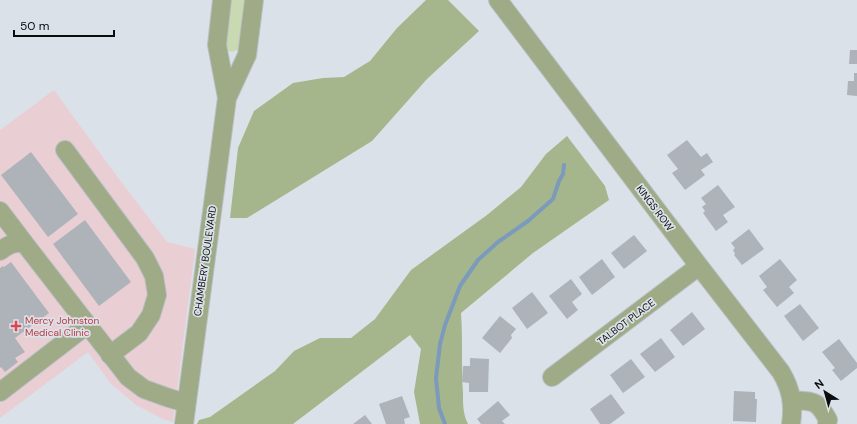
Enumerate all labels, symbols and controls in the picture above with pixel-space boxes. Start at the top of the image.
scale bar [14,12,114,38]
text: 50 m [20,18,49,34]
street label: KINGS ROW [633,182,677,234]
street label: CHAMBERY BOULEVARD [191,205,219,317]
street label: TALBOT PLACE [595,296,658,348]
place label: Mercy Johnston Medical Clinic [25,314,99,339]
marker: Mercy Johnston Medical Clinic [10,320,22,332]
north arrow [805,372,845,412]
text: N [812,376,826,392]

